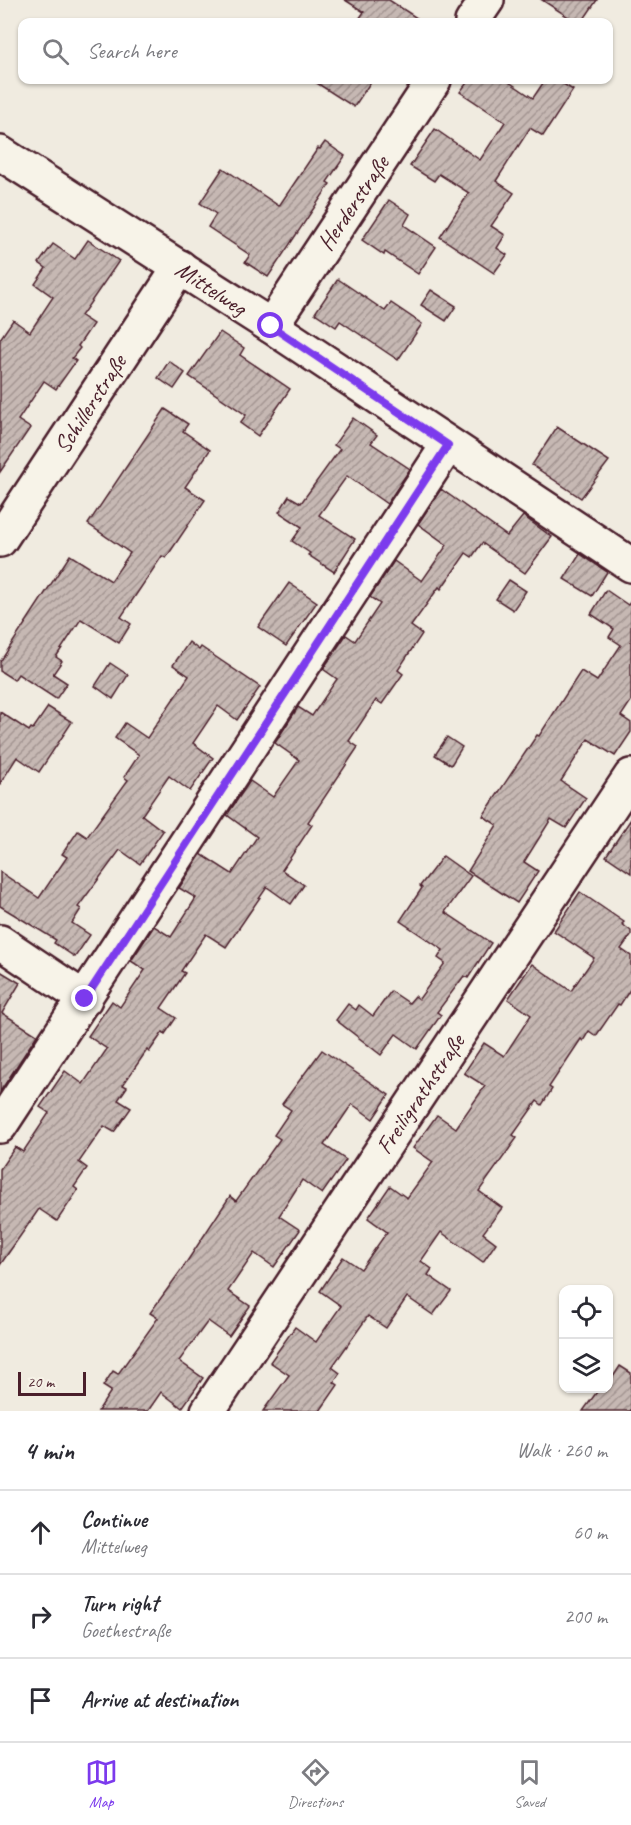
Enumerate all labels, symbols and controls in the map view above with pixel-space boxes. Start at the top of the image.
search box [18,18,613,84]
icon: search [39,35,72,68]
text: Search here [87,37,177,65]
street label: Herderstraße [310,148,397,256]
street label: Mittelweg [170,254,254,323]
route start [257,312,283,338]
street label: Schillerstraße [47,347,134,459]
route end [71,985,97,1011]
street label: Freiligrathstraße [369,1026,472,1160]
map controls [559,1285,613,1393]
button: locate [559,1285,613,1339]
button: layers [559,1339,613,1393]
scale bar [18,1369,86,1396]
text: 20 m [27,1372,54,1392]
text: 4 min [24,1434,74,1467]
text: Walk · 260 m [517,1438,607,1463]
text: Continue [81,1506,147,1534]
icon: ahead [24,1516,57,1549]
text: 60 m [573,1520,607,1545]
text: Mittelweg [81,1534,146,1559]
text: Turn right [81,1590,158,1618]
icon: right [24,1600,57,1633]
text: 200 m [564,1604,607,1629]
text: Goethestraße [81,1618,170,1643]
icon: arrive [24,1684,57,1717]
text: Arrive at destination [81,1686,238,1714]
tab: Map [85,1756,118,1812]
tab: Directions [288,1756,343,1812]
tab: Saved [513,1756,546,1812]

